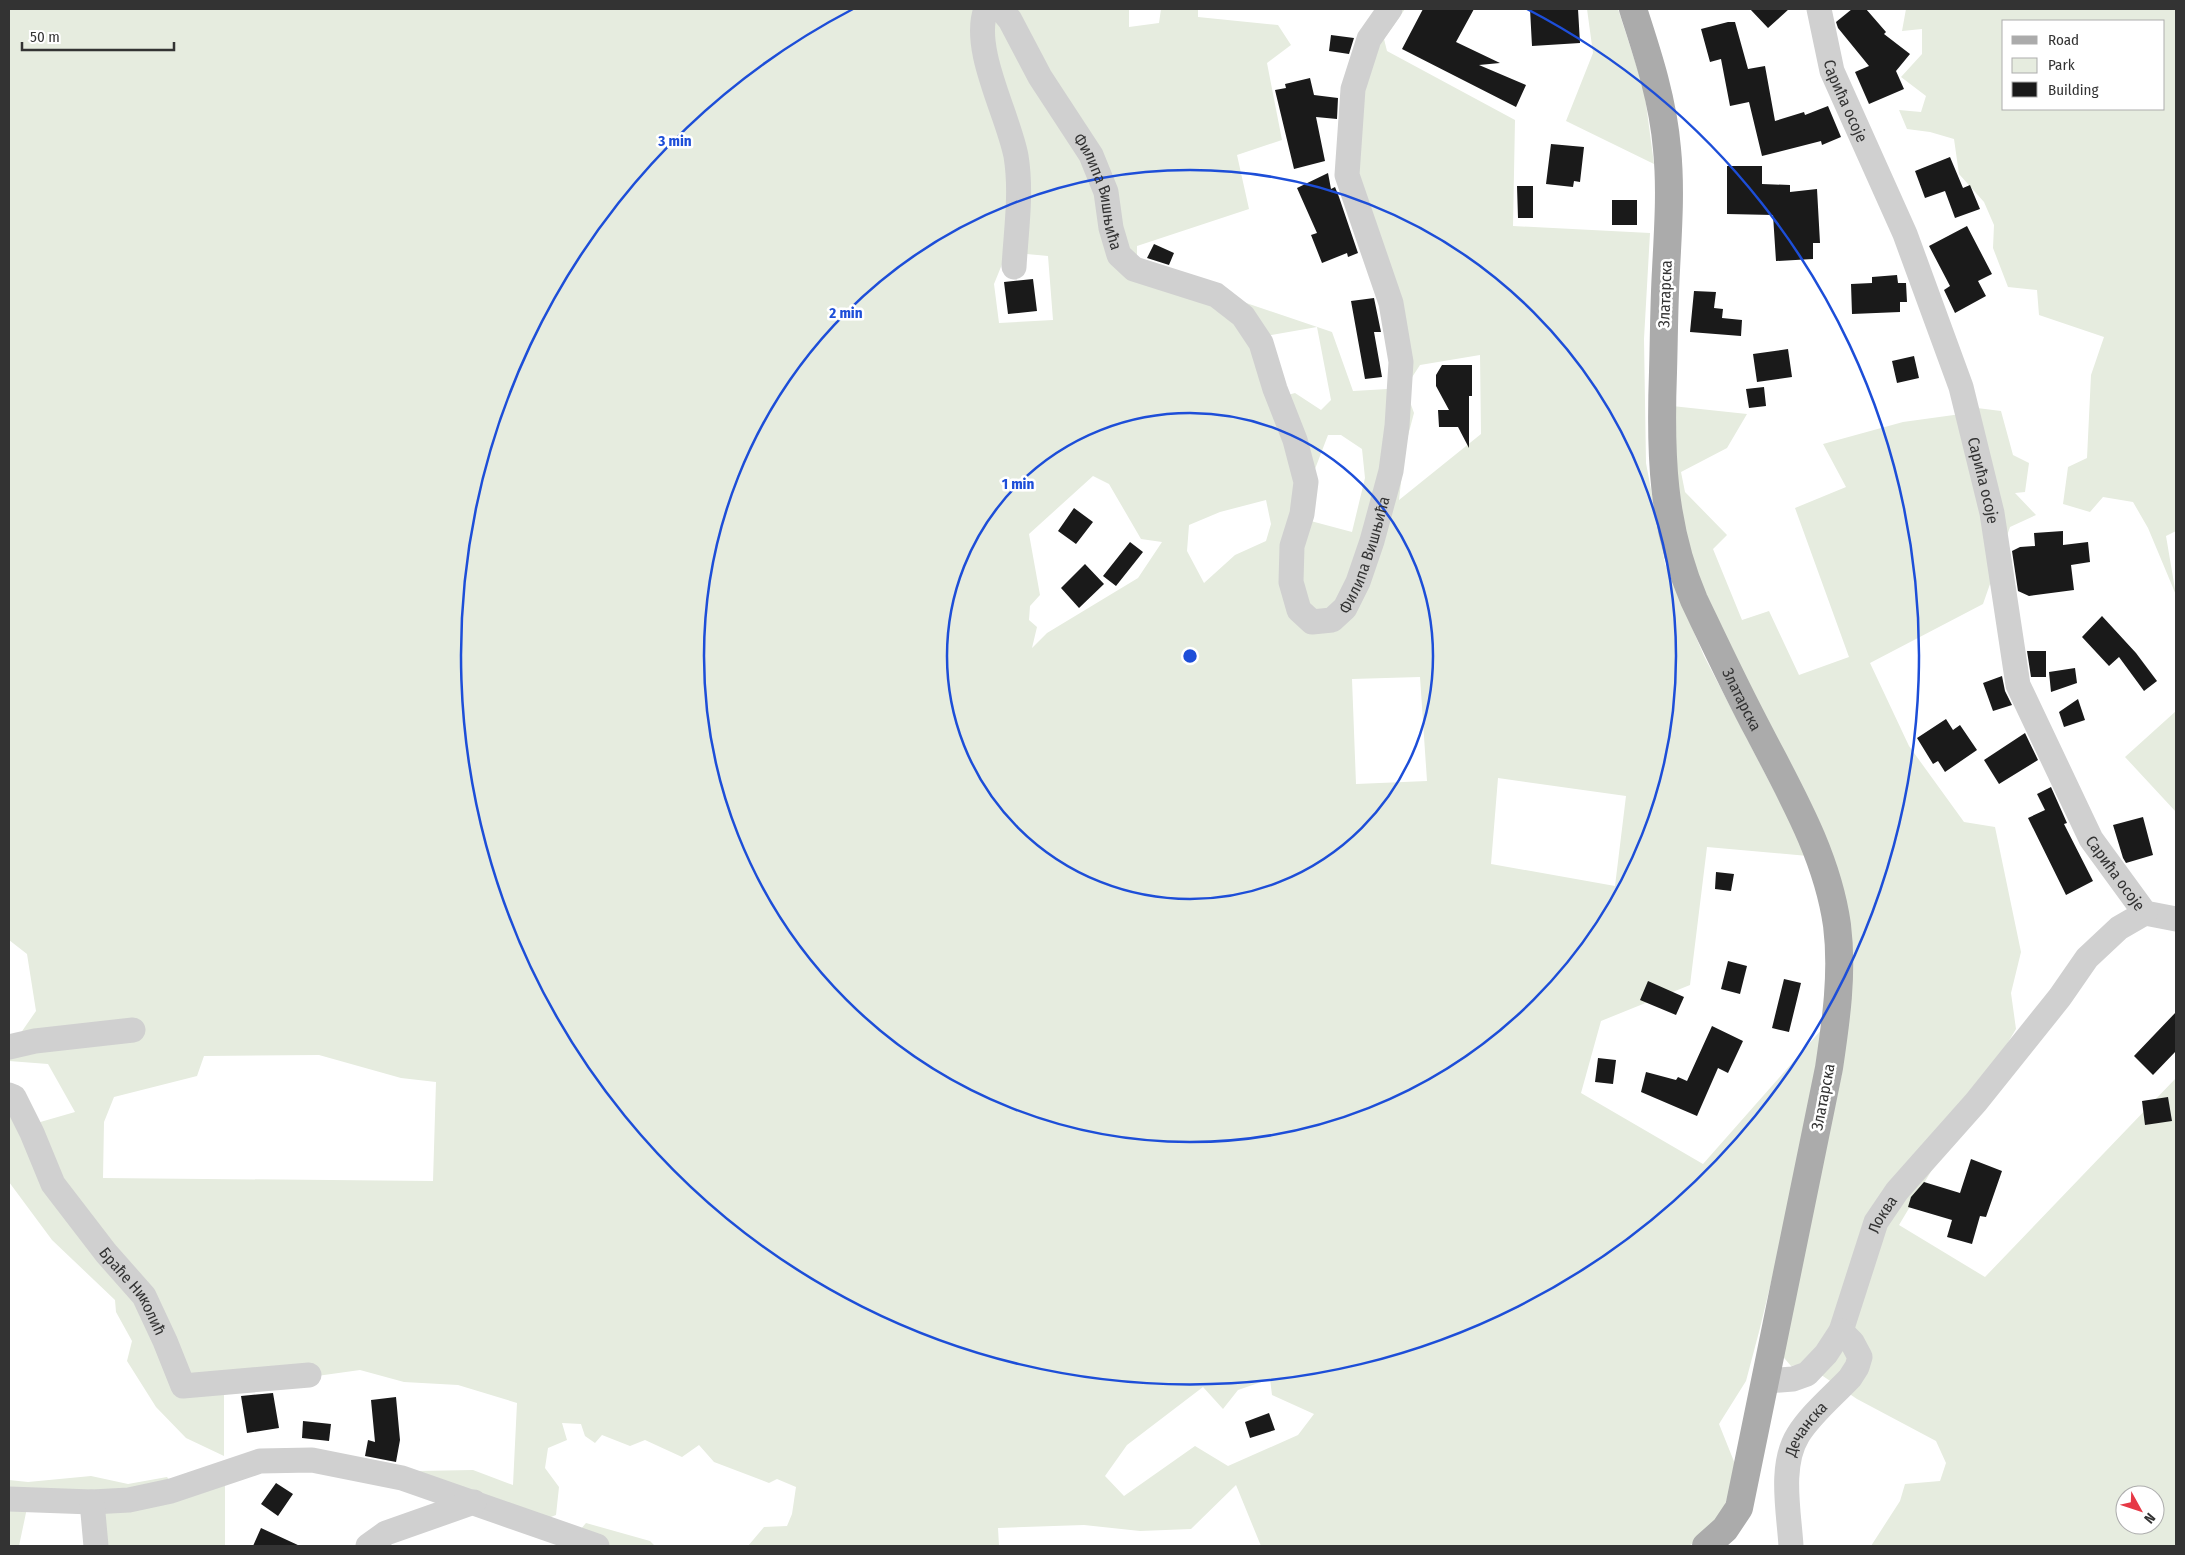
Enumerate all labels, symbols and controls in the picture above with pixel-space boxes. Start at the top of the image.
scale bar [22,20,175,52]
legend [2002,20,2165,110]
text: 50 m [30,28,60,46]
text: Road [2048,31,2079,49]
text: Park [2048,56,2075,74]
street label: Сарића осоје [1820,58,1872,145]
text: Building [2048,81,2099,99]
street label: Филипа Вишњића [1070,130,1126,252]
text: 3 min [657,132,692,150]
street label: Златарска [1654,260,1676,328]
text: 2 min [828,304,863,322]
street label: Сарића осоје [1964,435,2003,525]
text: 1 min [1002,475,1034,493]
street label: Филипа Вишњића [1334,494,1393,616]
centre of rings [1181,647,1199,665]
street label: Златарска [1718,665,1766,734]
street label: Сарића осоје [2082,832,2150,914]
street label: Златарска [1807,1062,1839,1132]
street label: Локва [1864,1192,1901,1235]
street label: Браће Николић [96,1243,170,1338]
street label: Дечанска [1780,1397,1831,1459]
north arrow [2115,1485,2165,1535]
text: N [2140,1509,2159,1527]

